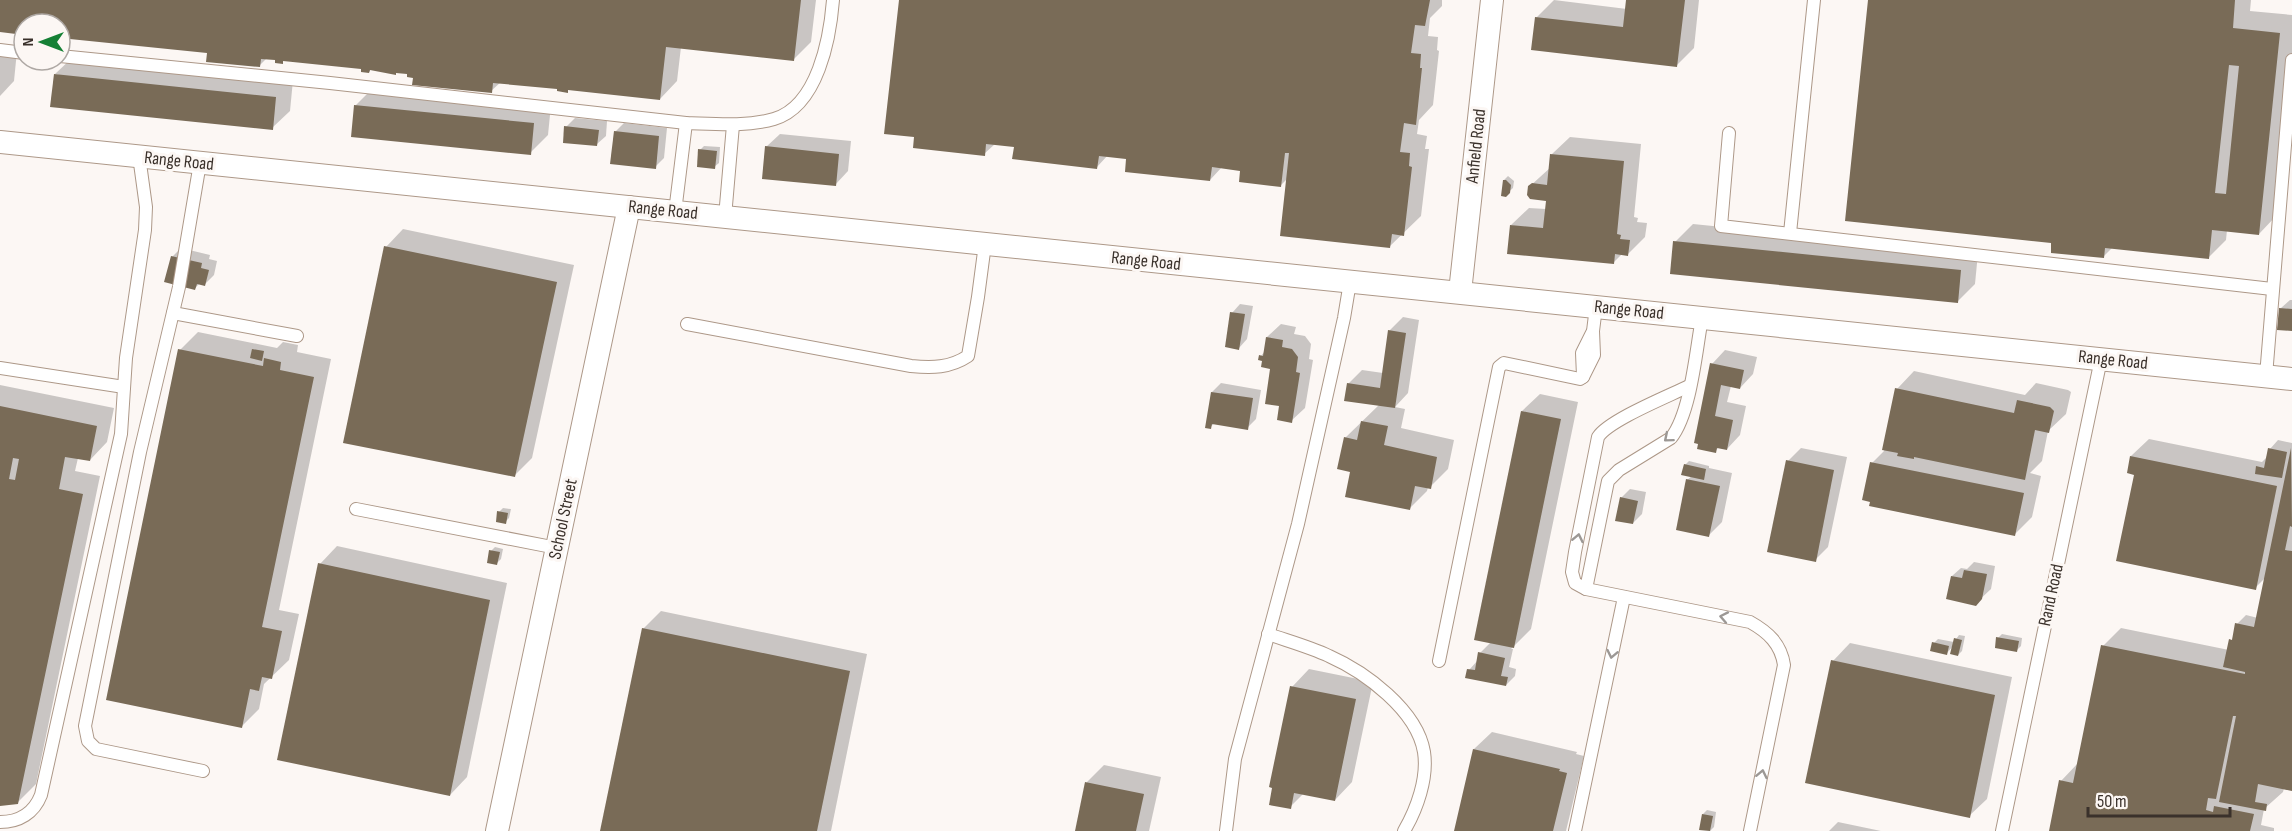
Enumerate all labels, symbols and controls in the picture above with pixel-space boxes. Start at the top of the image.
north arrow [12,12,72,72]
text: N [19,38,38,46]
street label: Anfield Road [1462,108,1490,185]
street label: Range Road [143,147,215,175]
street label: Range Road [627,196,699,224]
street label: Range Road [1110,247,1182,275]
street label: Range Road [1593,296,1665,324]
street label: Range Road [2077,346,2149,374]
one-way arrow [1664,431,1675,442]
street label: School Street [544,476,582,561]
one-way arrow [1571,533,1584,543]
street label: Rand Road [2034,562,2068,628]
one-way arrow [1719,611,1729,624]
one-way arrow [1606,649,1619,659]
one-way arrow [1755,769,1768,779]
scale bar [2088,780,2230,818]
text: 50 m [2097,791,2127,812]

